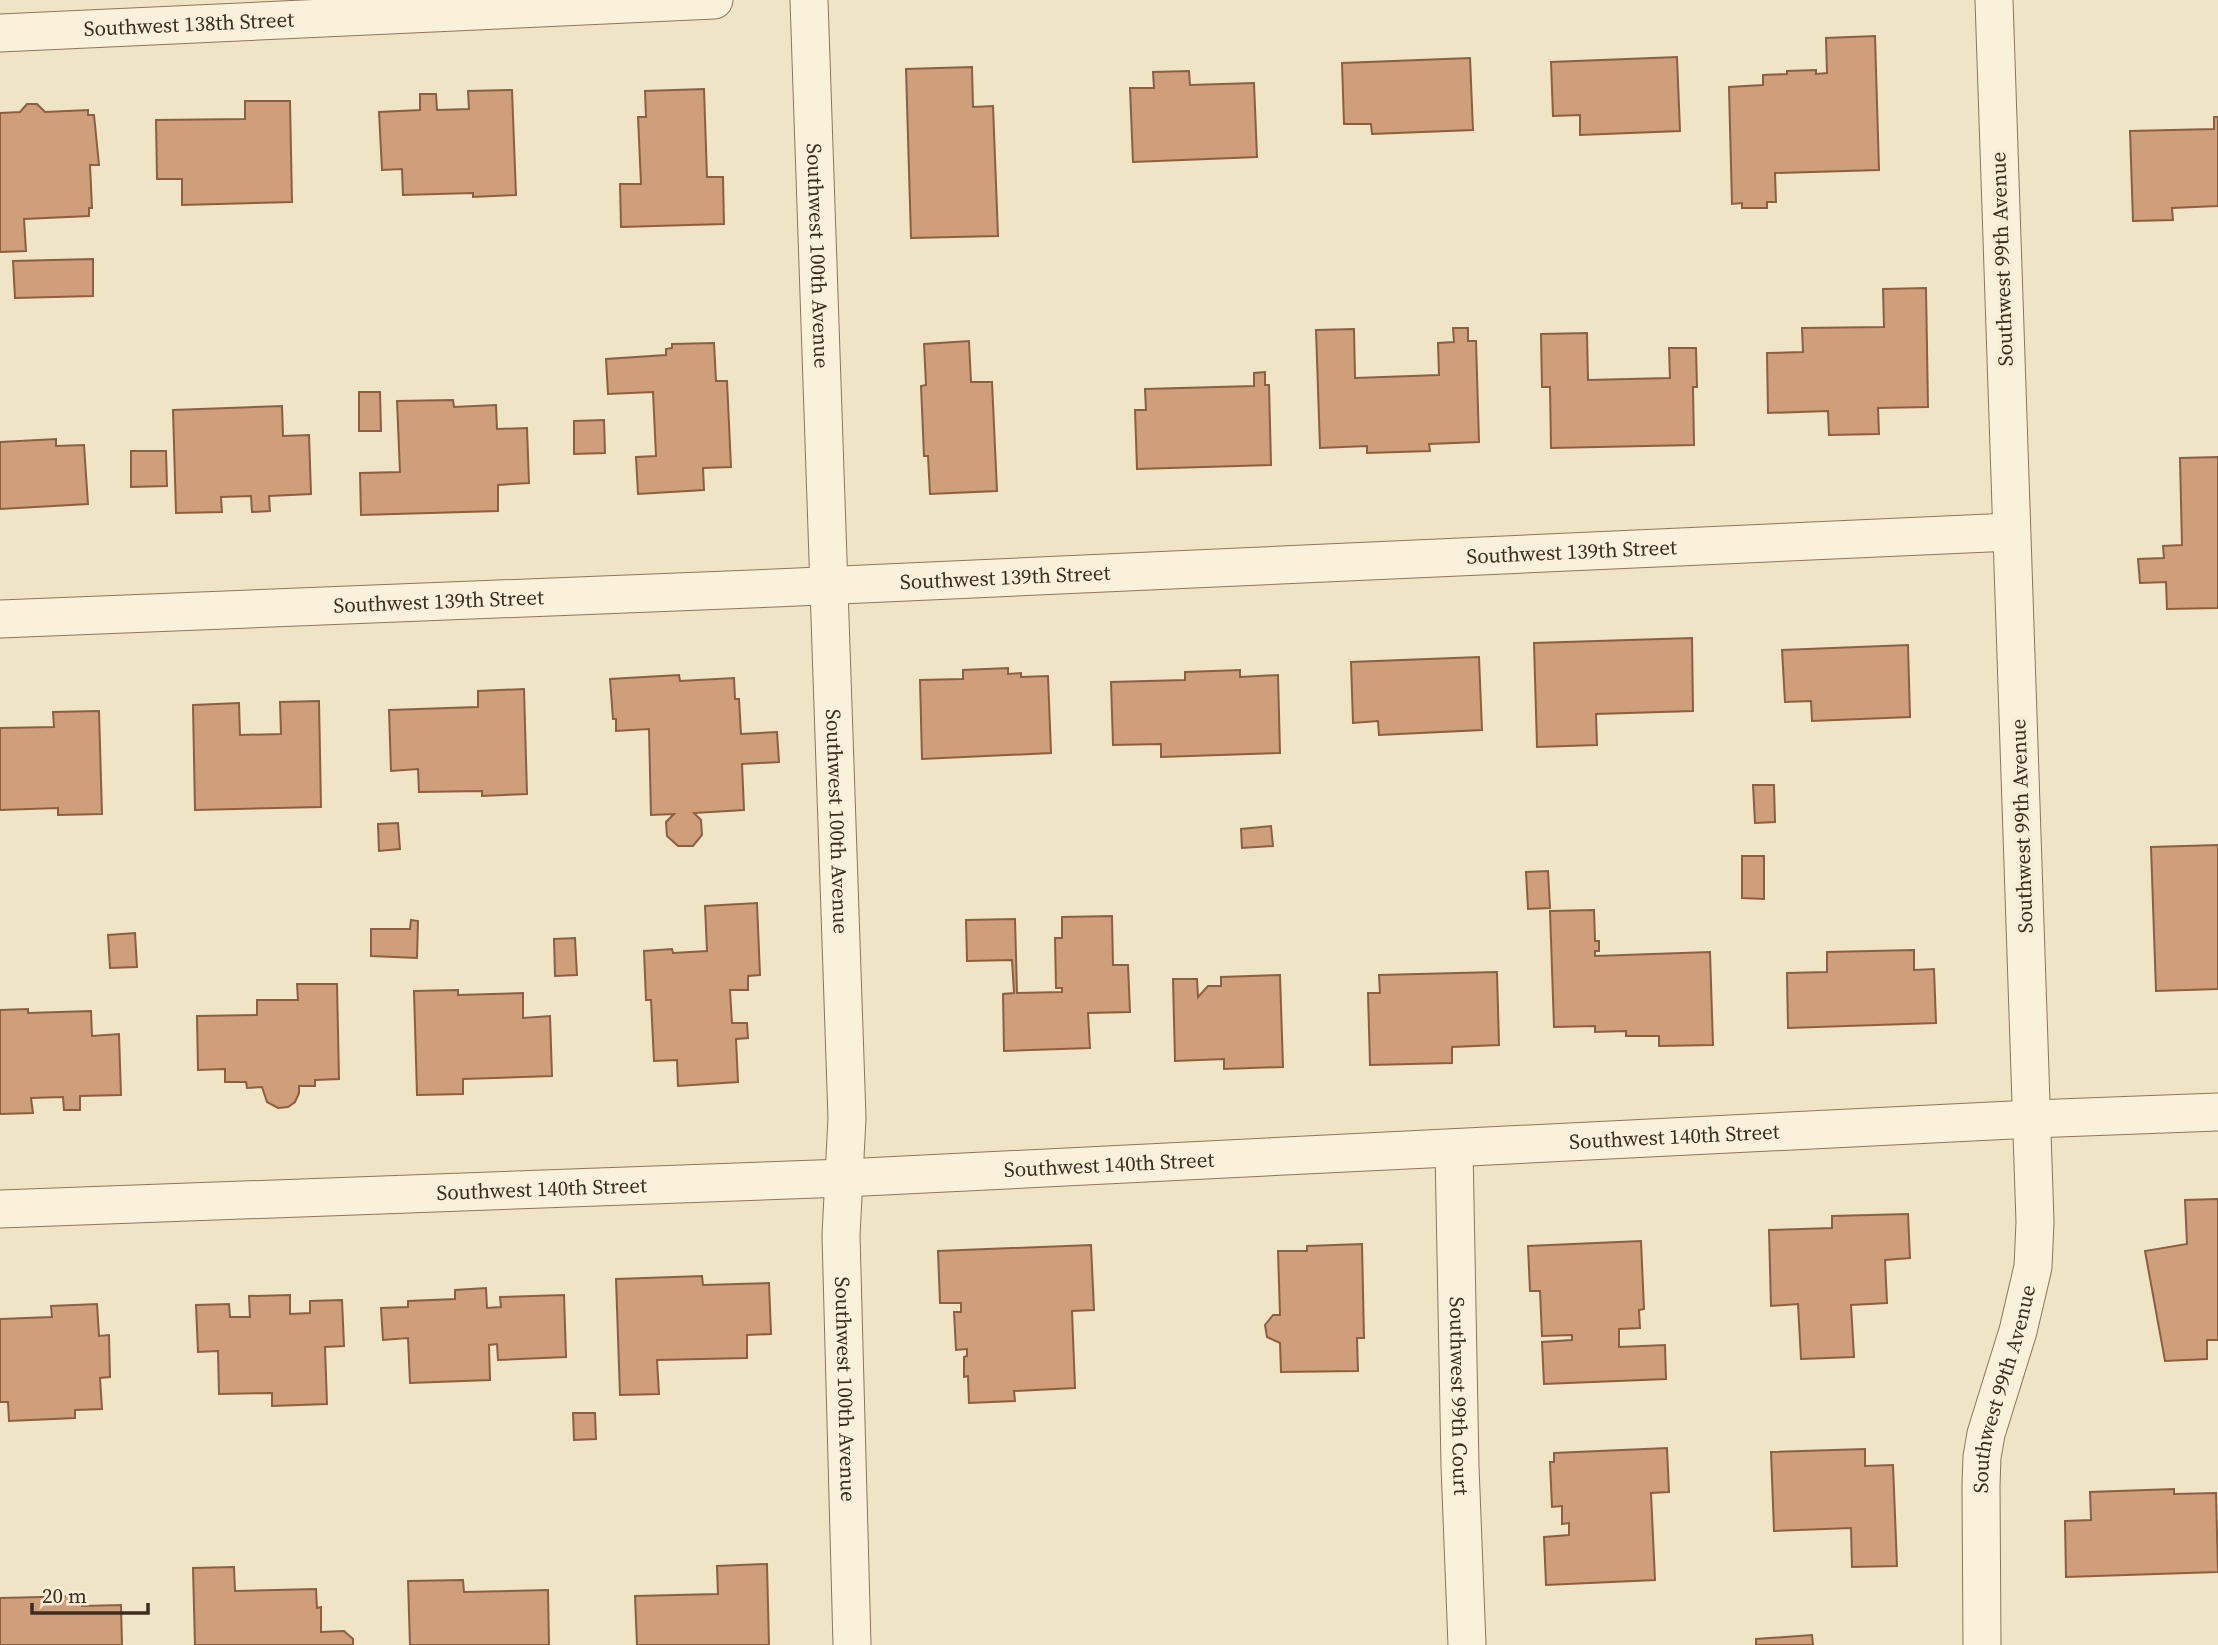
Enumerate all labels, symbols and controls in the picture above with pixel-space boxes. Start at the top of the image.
street label: Southwest 138th Street [83,4,295,43]
street label: Southwest 100th Avenue [800,143,837,369]
street label: Southwest 99th Avenue [1983,151,2020,367]
street label: Southwest 139th Street [1466,532,1678,571]
street label: Southwest 139th Street [899,558,1111,596]
street label: Southwest 139th Street [333,582,545,620]
street label: Southwest 100th Avenue [819,708,856,935]
street label: Southwest 99th Avenue [2003,718,2040,934]
street label: Southwest 140th Street [1569,1117,1780,1156]
street label: Southwest 140th Street [1003,1145,1215,1184]
street label: Southwest 140th Street [436,1170,648,1207]
street label: Southwest 100th Avenue [828,1276,863,1502]
street label: Southwest 99th Avenue [1966,1282,2042,1493]
street label: Southwest 99th Court [1443,1296,1476,1496]
scale bar [32,1572,147,1616]
text: 20 m [42,1581,87,1610]

